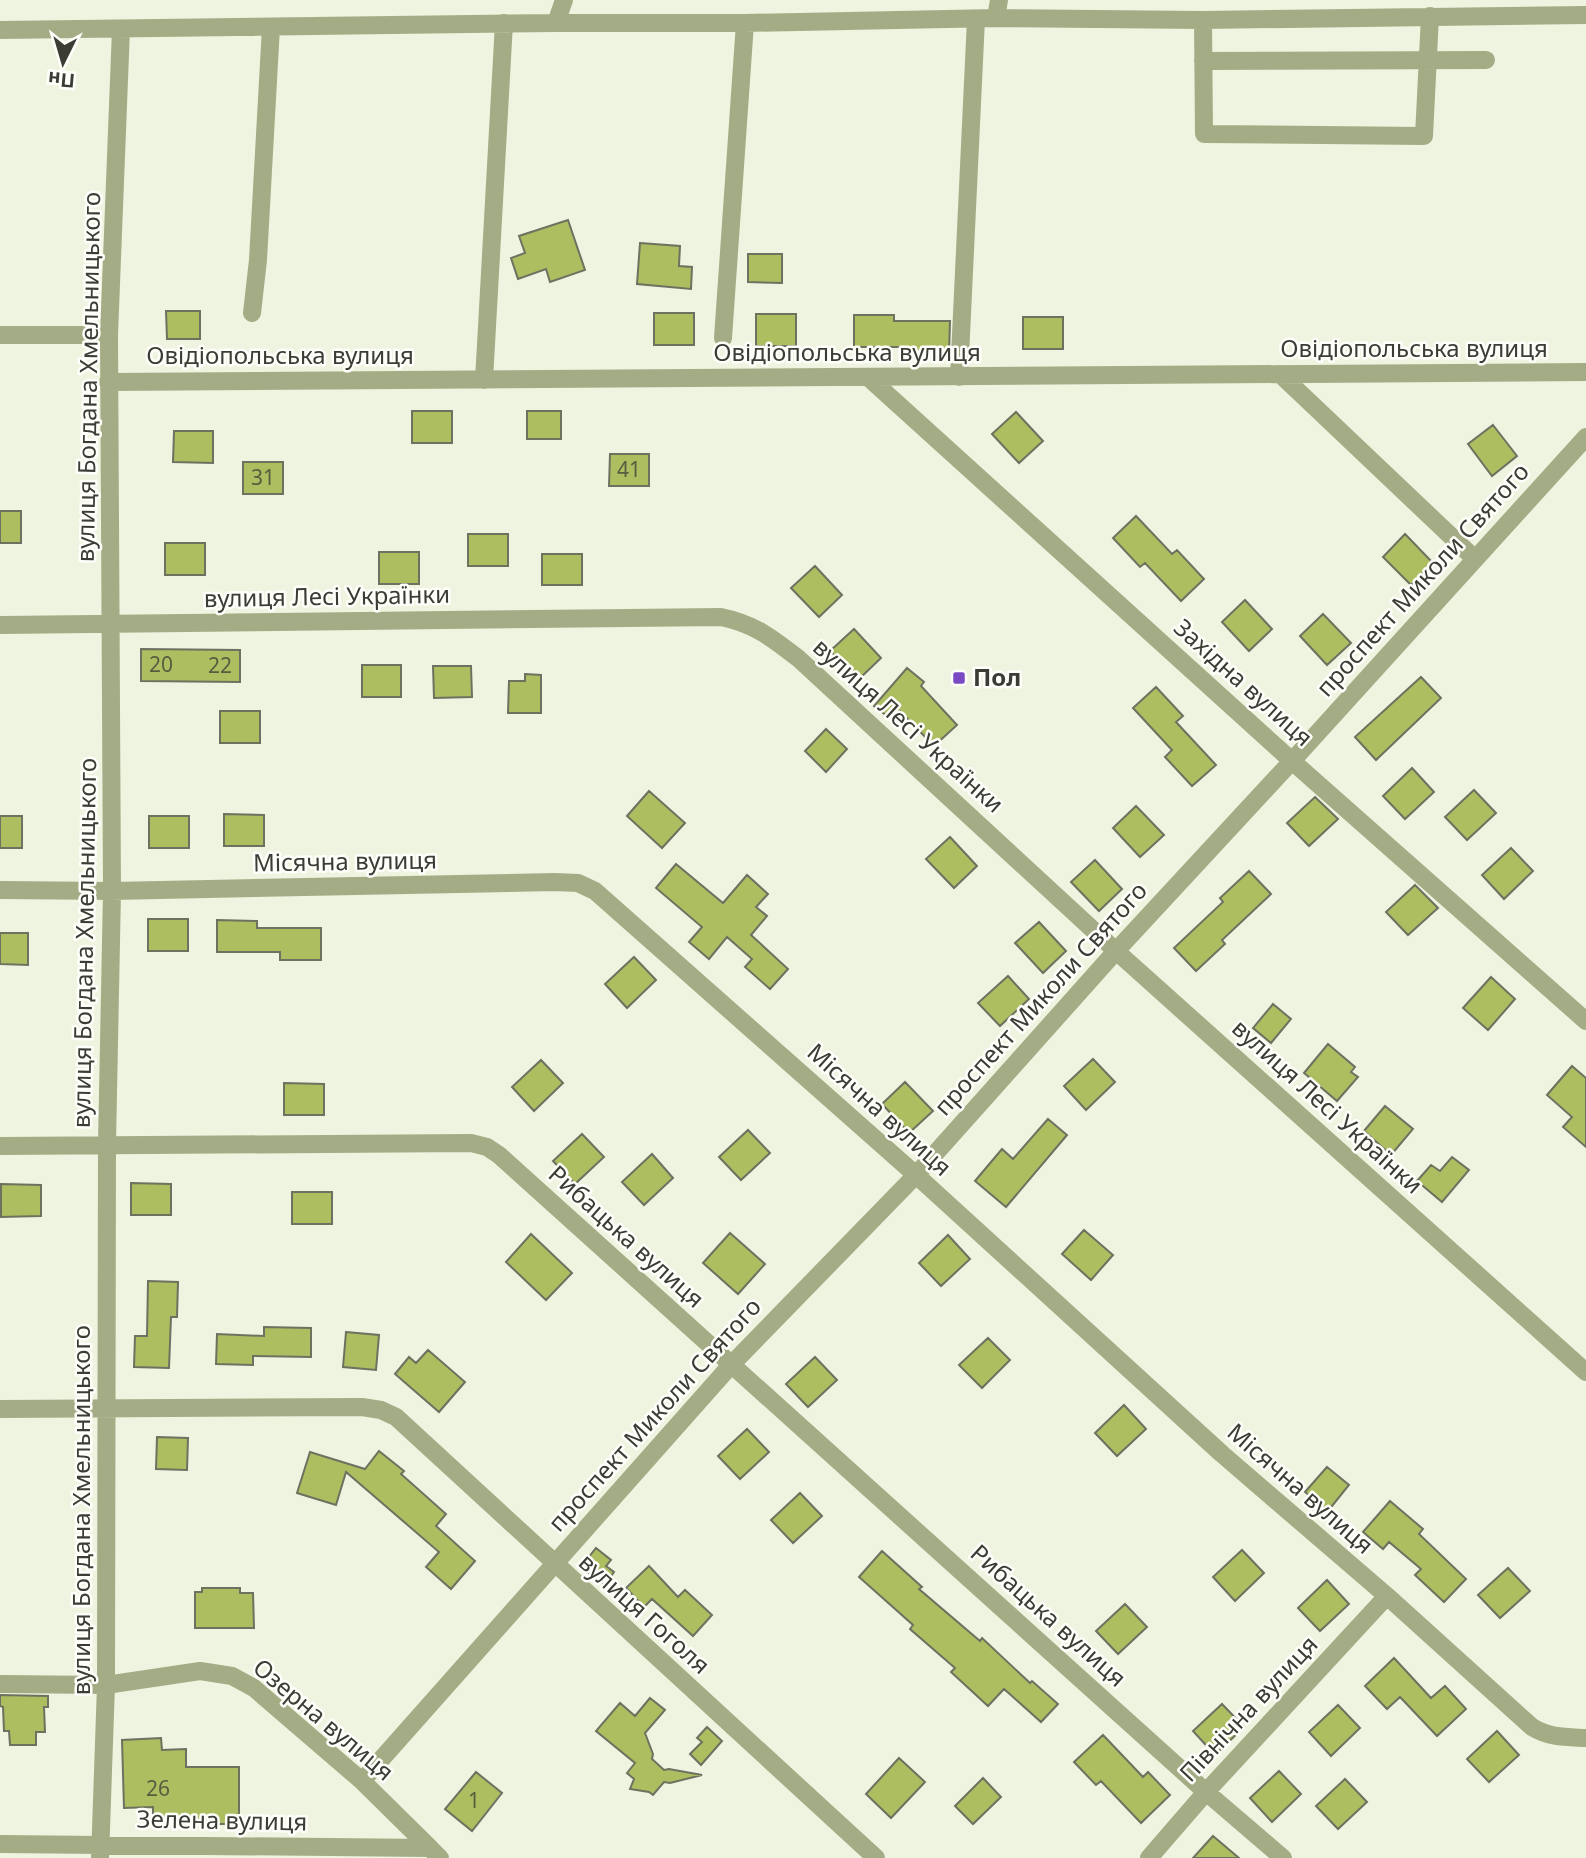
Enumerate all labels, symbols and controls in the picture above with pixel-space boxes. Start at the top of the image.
north arrow [28,28,98,98]
text: Пн [47,66,76,94]
street label: вулиця Богдана Хмельницького [68,192,107,562]
street label: Овідіопольська вулиця [1280,331,1548,364]
street label: Овідіопольська вулиця [713,335,981,368]
street label: Овідіопольська вулиця [146,338,414,371]
house number: 41 [617,455,641,483]
street label: проспект Миколи Святого [1308,455,1536,703]
house number: 31 [251,463,275,491]
street label: вулиця Лесі Українки [204,577,450,614]
street label: Західна вулиця [1168,611,1320,753]
street label: вулиця Лесі Українки [807,630,1011,819]
house number: 20 [149,650,173,678]
house number: 22 [208,651,232,679]
place label: Пол [973,660,1021,693]
marker: Пол [951,670,967,686]
street label: вулиця Богдана Хмельницького [64,758,103,1128]
street label: Місячна вулиця [253,842,437,879]
street label: проспект Миколи Святого [926,874,1154,1122]
street label: вулиця Лесі Українки [1226,1011,1430,1200]
street label: Місячна вулиця [801,1035,959,1183]
street label: Рибацька вулиця [542,1157,712,1315]
street label: проспект Миколи Святого [540,1290,768,1538]
street label: вулиця Богдана Хмельницького [64,1325,97,1695]
street label: Місячна вулиця [1221,1415,1381,1561]
street label: Рибацька вулиця [964,1536,1134,1694]
street label: вулиця Гоголя [572,1545,718,1681]
street label: Північна вулиця [1172,1628,1324,1788]
street label: Озерна вулиця [247,1650,401,1787]
house number: 26 [146,1774,170,1802]
house number: 1 [468,1786,480,1814]
street label: Зелена вулиця [136,1802,308,1837]

